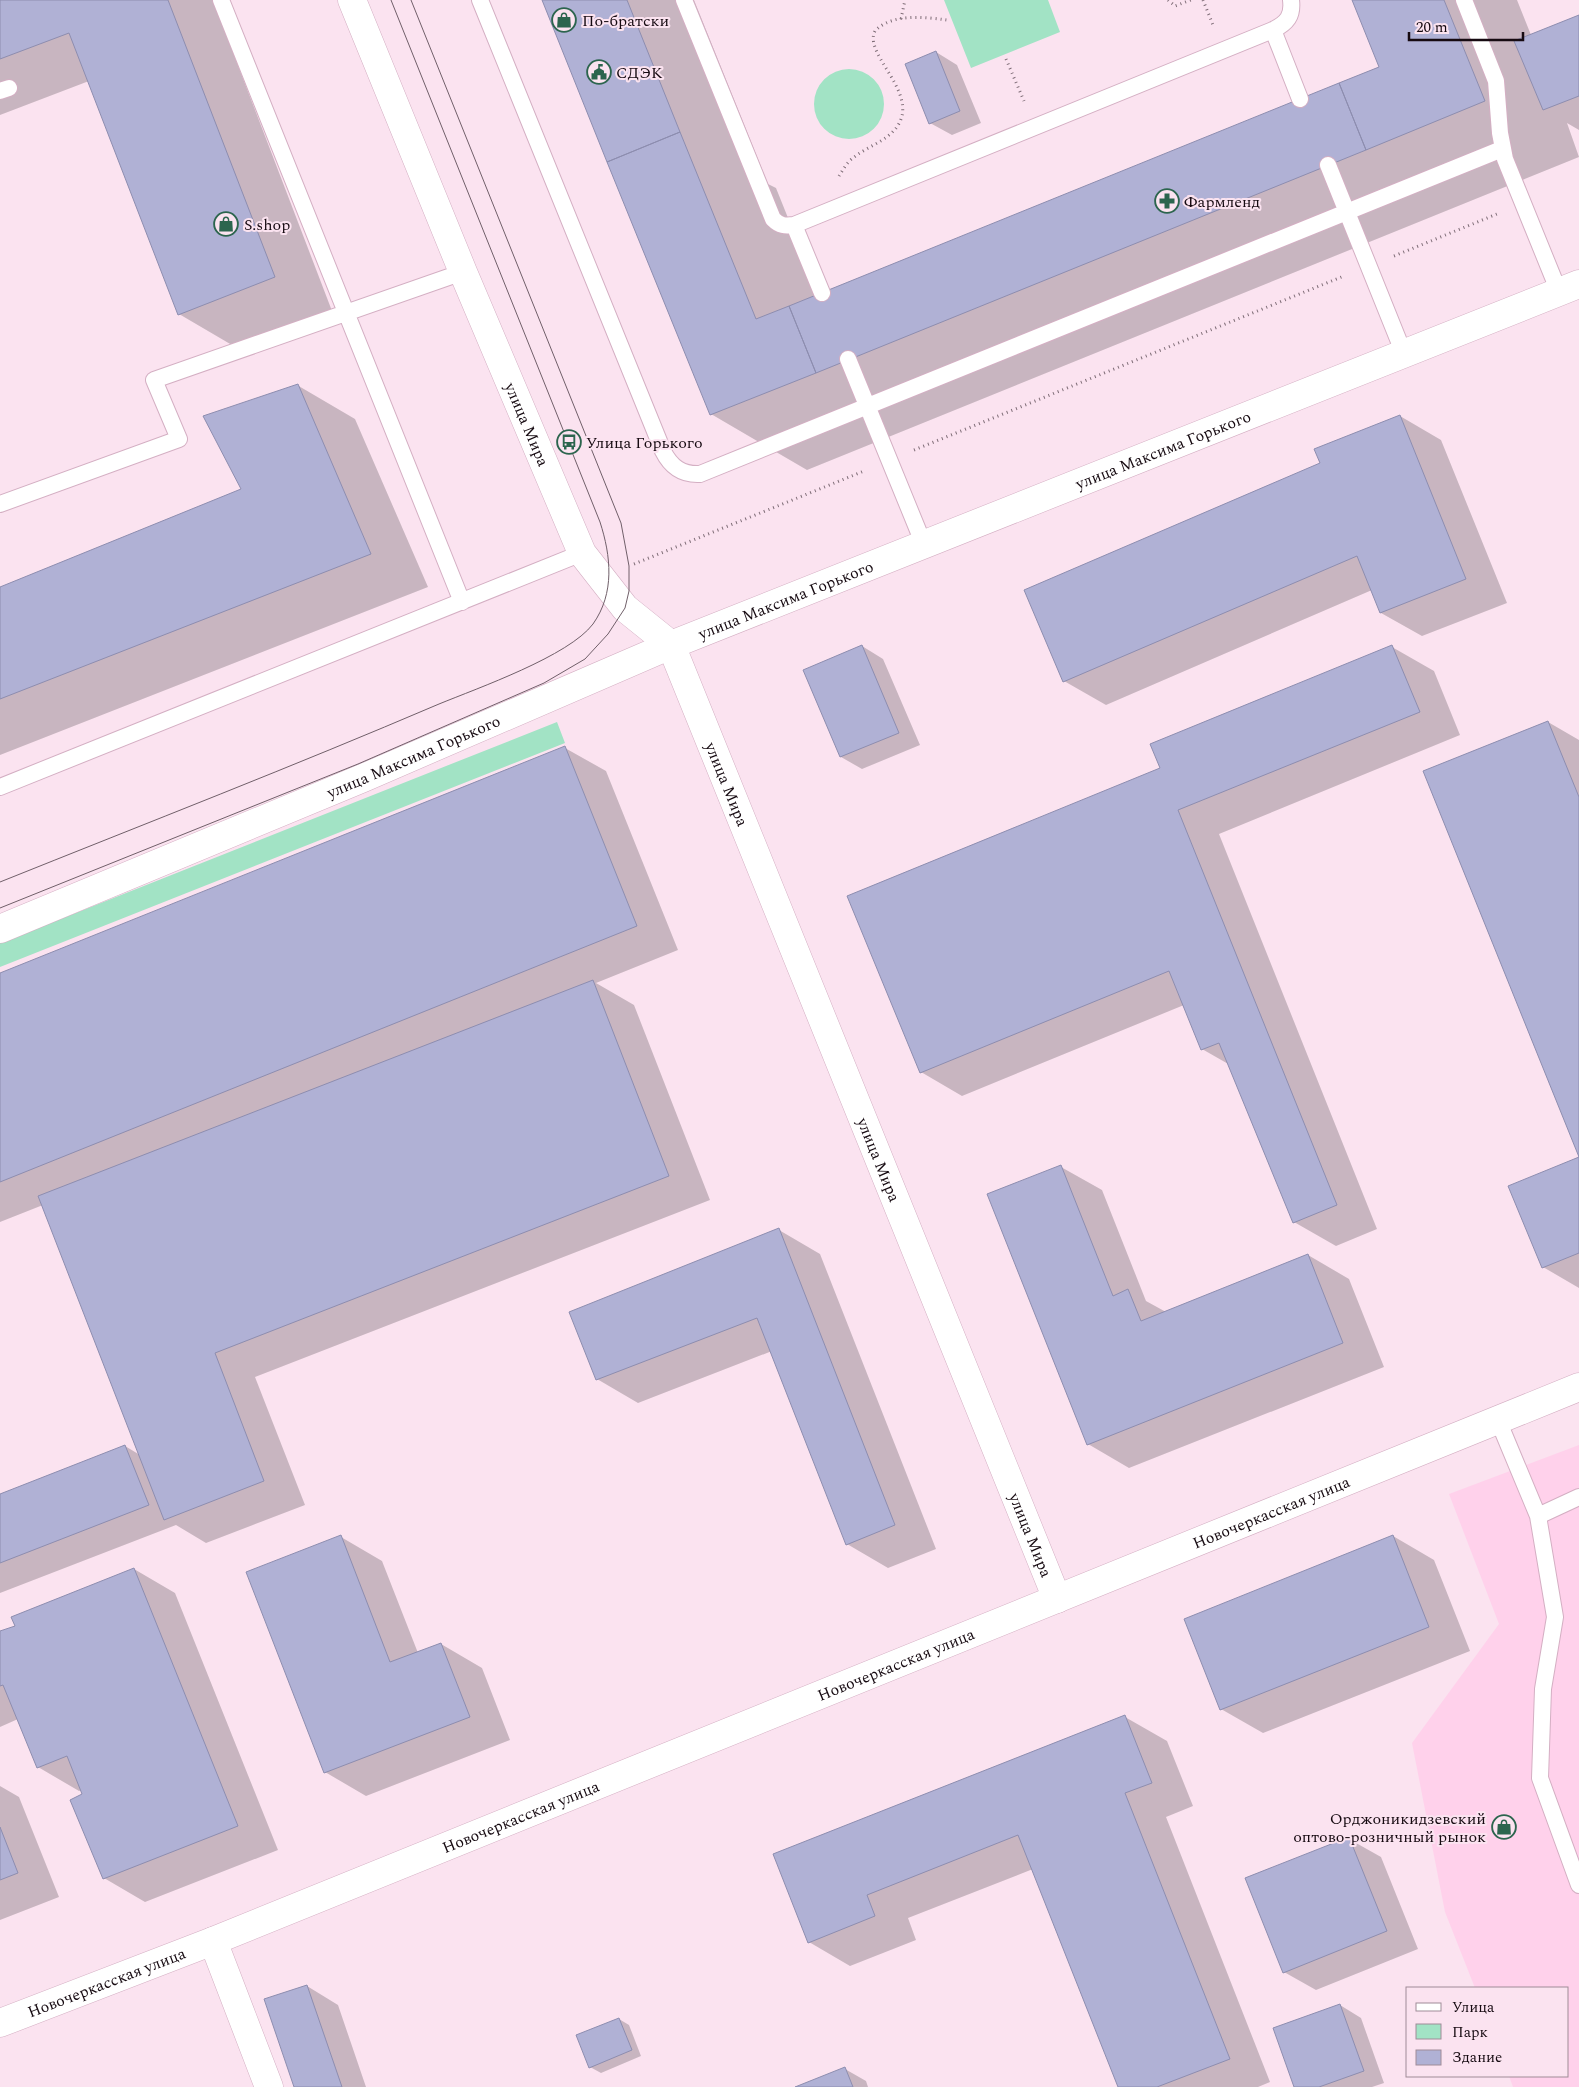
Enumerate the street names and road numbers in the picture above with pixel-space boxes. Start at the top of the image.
street label: улица Мира [498,378,555,470]
street label: улица Максима Горького [1071,405,1255,496]
street label: улица Максима Горького [694,555,877,646]
street label: улица Максима Горького [322,709,504,805]
street label: улица Мира [698,738,754,830]
street label: улица Мира [850,1113,906,1206]
street label: Новочеркасская улица [1189,1470,1354,1555]
street label: улица Мира [1002,1489,1058,1581]
street label: Новочеркасская улица [814,1622,979,1708]
street label: Новочеркасская улица [439,1775,603,1860]
street label: Новочеркасская улица [24,1942,190,2024]

